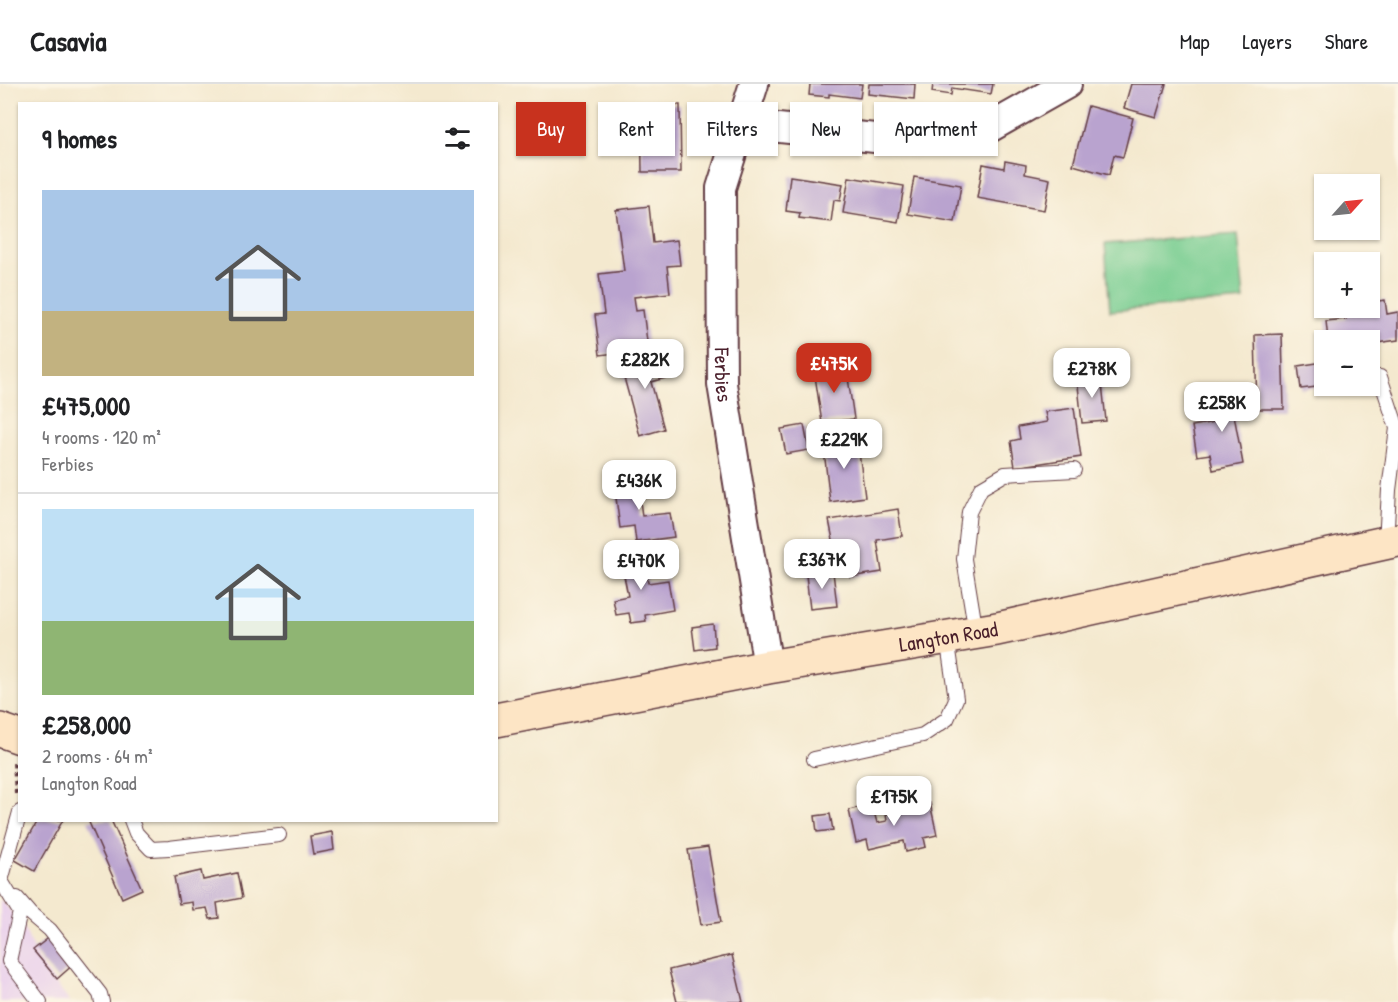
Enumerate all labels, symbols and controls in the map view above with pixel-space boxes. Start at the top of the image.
text: Casavia [30,22,107,60]
text: Map [1180,27,1209,56]
text: Layers [1242,27,1292,56]
text: Share [1325,27,1368,56]
chip: Buy [516,102,586,156]
chip: Rent [598,102,675,156]
chip: Filters [687,102,778,156]
chip: New [790,102,862,156]
chip: Apartment [874,102,998,156]
text: 9 homes [42,121,117,156]
icon: filters [441,122,474,155]
north arrow [1314,174,1380,240]
map controls [1314,174,1380,396]
icon: home [204,229,312,337]
button: + [1314,252,1380,318]
button: − [1314,330,1380,396]
pin: £282K [603,339,687,390]
pin: £475K [792,343,876,394]
text: £282K [621,345,669,372]
street label: Ferbies [708,347,740,404]
pin: £278K [1050,348,1134,399]
text: £475K [810,349,858,376]
text: £278K [1067,354,1117,381]
pin: £258K [1180,382,1264,433]
text: £475,000 [42,388,130,423]
text: £258K [1198,388,1246,415]
pin: £229K [802,419,886,470]
text: 4 rooms · 120 m² [42,423,161,450]
text: £229K [820,425,868,452]
text: Ferbies [42,450,94,477]
pin: £436K [597,460,681,511]
text: £436K [616,466,662,493]
pin: £367K [780,539,864,590]
pin: £470K [599,540,683,591]
text: £367K [798,545,846,572]
text: £470K [617,546,665,573]
icon: home [204,548,312,656]
street label: Langton Road [897,614,1000,659]
text: £258,000 [42,707,131,742]
text: 2 rooms · 64 m² [42,742,153,769]
text: Langton Road [42,769,137,796]
pin: £175K [852,776,936,827]
text: £175K [870,782,918,809]

